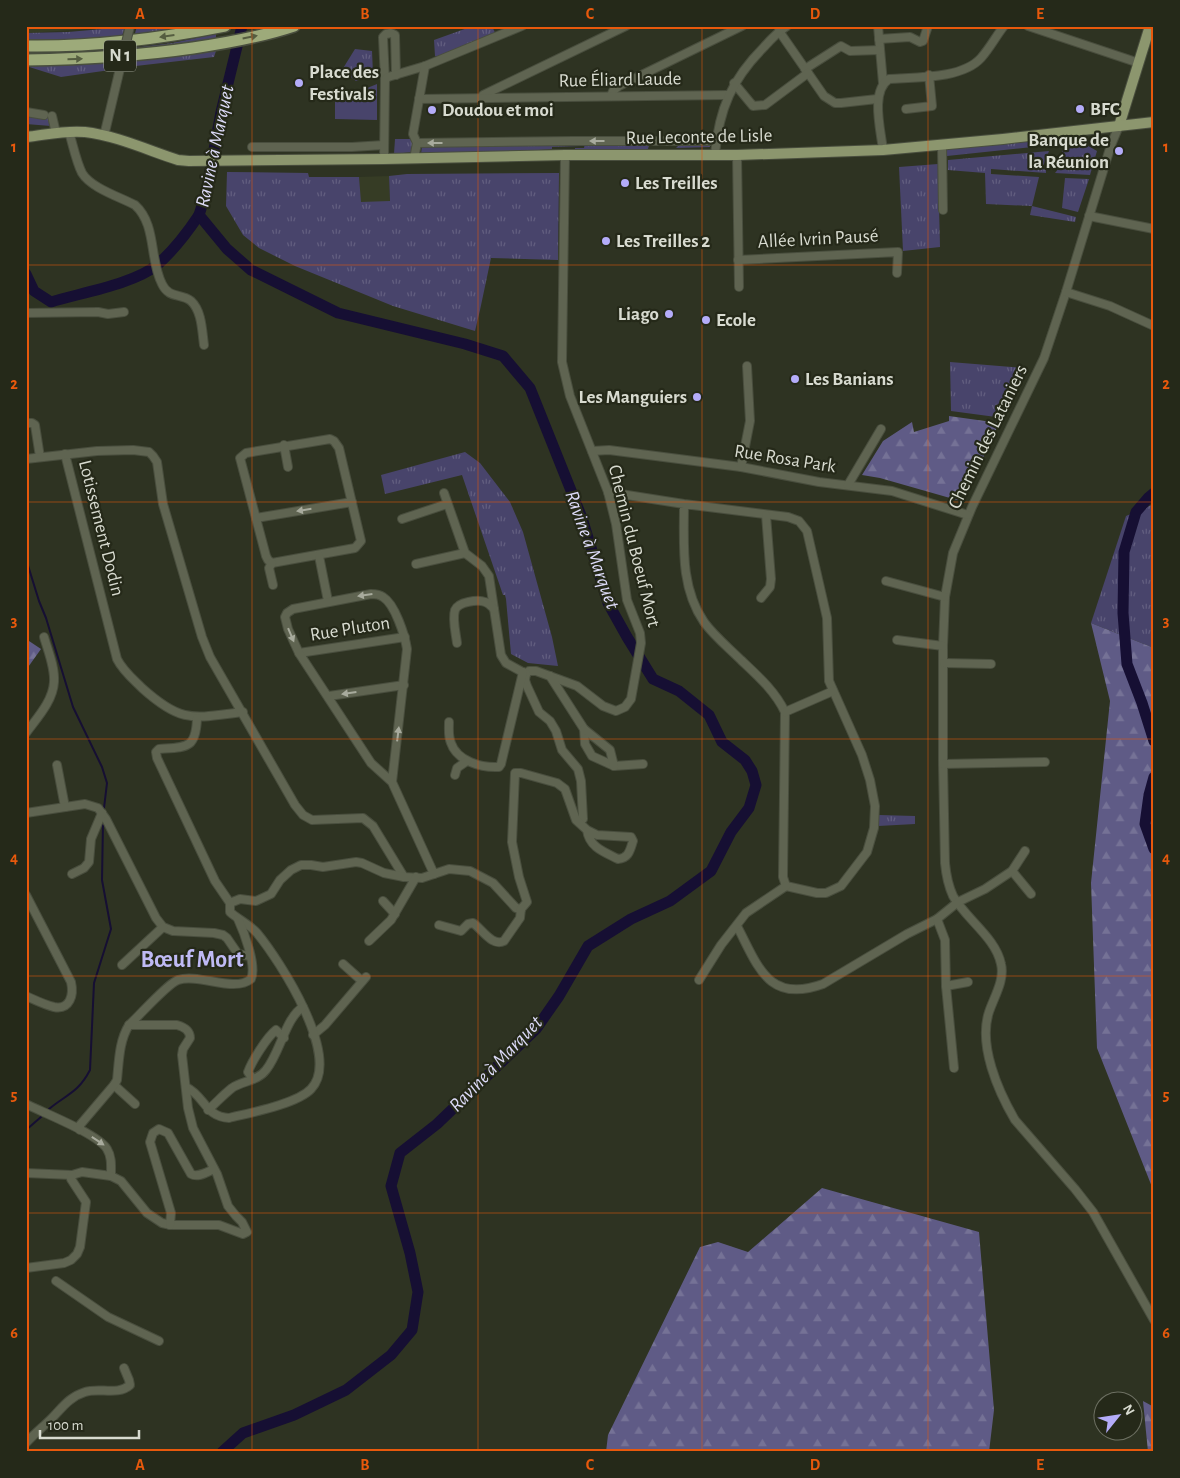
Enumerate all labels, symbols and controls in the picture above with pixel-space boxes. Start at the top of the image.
text: A [135,6,145,22]
text: B [360,6,370,22]
text: C [586,6,595,22]
text: D [810,6,821,22]
text: E [1036,6,1044,22]
one-way arrow [158,32,174,40]
one-way arrow [243,33,259,41]
road number: N 1 [104,40,136,72]
one-way arrow [67,55,83,63]
place label: Place des Festivals [309,63,379,104]
street label: Rue Éliard Laude [558,67,682,91]
marker: Place des Festivals [293,77,305,89]
water label: Ravine à Marquet [192,83,238,209]
place label: BFC [1090,100,1120,119]
place label: Doudou et moi [442,101,554,120]
marker: BFC [1074,103,1086,115]
marker: Doudou et moi [426,104,438,116]
street label: Rue Leconte de Lisle [625,126,773,148]
place label: Banque de la Réunion [1028,131,1109,172]
one-way arrow [589,137,605,145]
text: 1 [11,139,17,155]
one-way arrow [427,139,443,147]
text: 1 [1163,139,1169,155]
marker: Banque de la Réunion [1113,145,1125,157]
place label: Les Treilles [635,174,718,193]
marker: Les Treilles [619,177,631,189]
street label: Allée Ivrin Pausé [757,226,879,252]
place label: Les Treilles 2 [616,232,710,251]
marker: Les Treilles 2 [600,235,612,247]
place label: Liago [618,305,659,324]
marker: Liago [663,308,675,320]
place label: Ecole [716,311,756,330]
marker: Ecole [700,314,712,326]
street label: Chemin des Lataniers [945,362,1031,512]
place label: Les Banians [805,370,894,389]
marker: Les Banians [789,373,801,385]
text: 2 [10,376,18,392]
text: 2 [1162,376,1170,392]
place label: Les Manguiers [578,388,687,407]
marker: Les Manguiers [691,391,703,403]
street label: Rue Rosa Park [733,442,838,476]
street label: Lotissement Dodin [75,458,127,598]
street label: Chemin du Boeuf Mort [605,463,663,629]
water label: Ravine à Marquet [561,488,623,612]
one-way arrow [296,507,312,515]
one-way arrow [357,592,373,600]
text: 3 [11,613,18,629]
street label: Rue Pluton [309,613,391,645]
text: 3 [1163,613,1170,629]
one-way arrow [287,628,295,643]
one-way arrow [341,689,357,697]
one-way arrow [394,726,402,742]
text: 4 [10,850,18,866]
text: 4 [1162,850,1170,866]
district label: Bœuf Mort [140,948,244,972]
water label: Ravine à Marquet [446,1012,547,1116]
text: 5 [11,1087,18,1103]
text: 5 [1163,1087,1170,1103]
one-way arrow [91,1136,104,1146]
text: 6 [10,1325,18,1341]
text: 6 [1162,1325,1170,1341]
north arrow [1092,1390,1142,1440]
text: N [1120,1402,1137,1418]
scale bar [40,1408,139,1440]
text: 100 m [48,1418,83,1433]
text: A [135,1457,145,1473]
text: B [360,1457,370,1473]
text: C [586,1457,595,1473]
text: D [810,1457,821,1473]
text: E [1036,1457,1044,1473]

